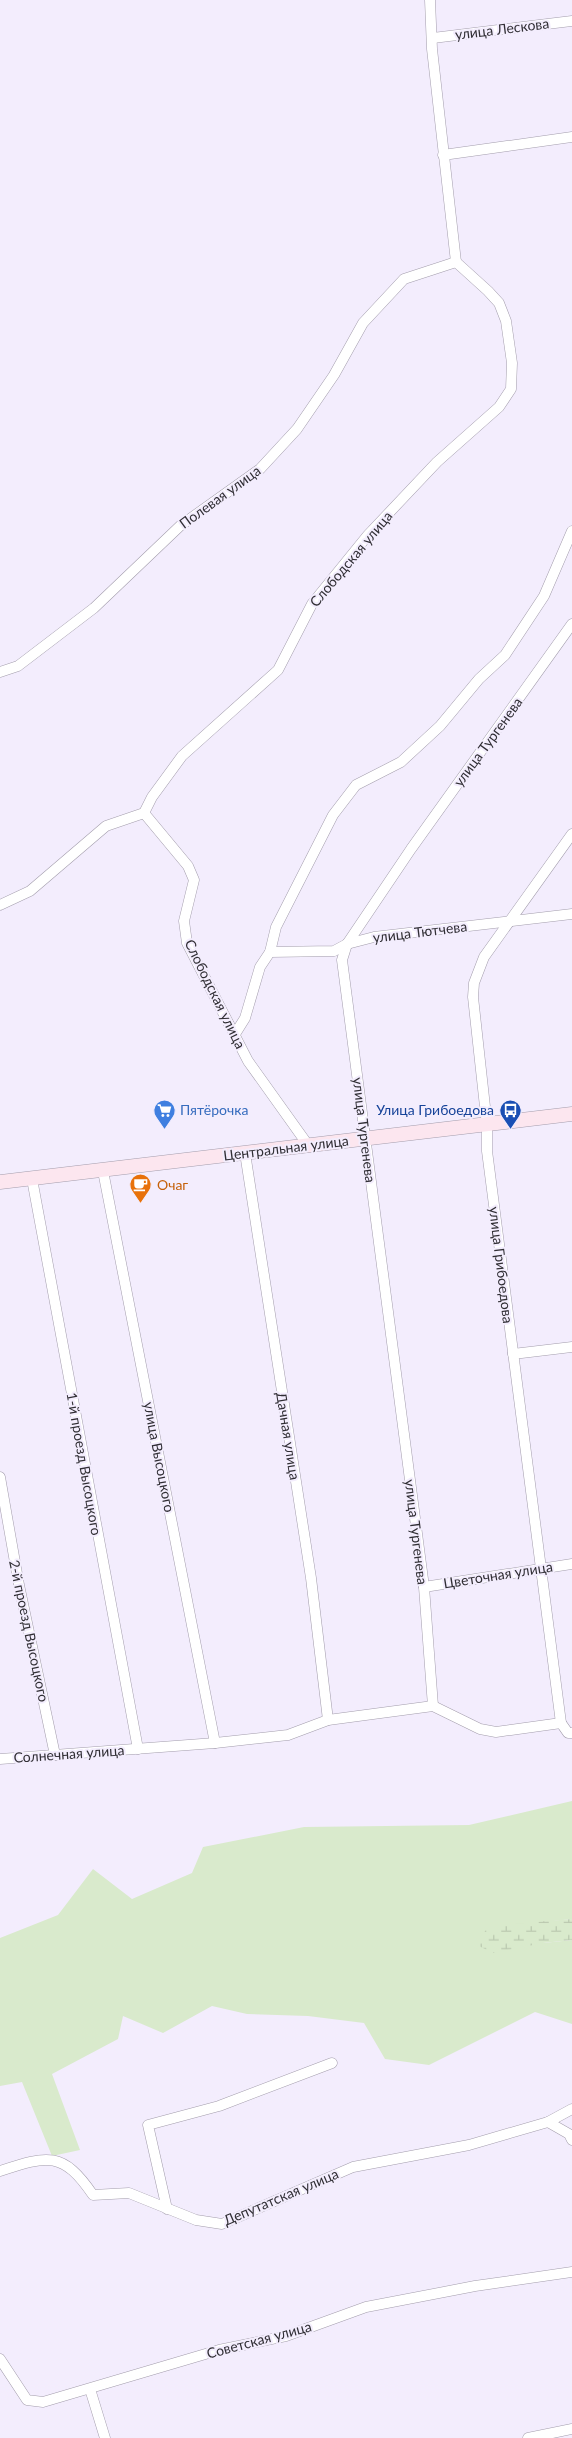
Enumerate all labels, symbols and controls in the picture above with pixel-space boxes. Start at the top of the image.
street label: улица Лескова [454,14,550,43]
street label: Полевая улица [176,461,264,532]
street label: Слободская улица [306,507,396,610]
street label: улица Тургенева [450,694,526,790]
street label: улица Тютчева [372,917,468,946]
street label: Слободская улица [182,936,249,1051]
street label: улица Тургенева [350,1076,379,1184]
supermarket icon: Пятёрочка [152,1098,176,1129]
bus stop icon: Улица Грибоедова [498,1098,522,1129]
place label: Пятёрочка [180,1101,248,1118]
place label: Улица Грибоедова [376,1101,494,1118]
street label: Центральная улица [222,1131,350,1164]
cafe icon: Очаг [129,1173,153,1204]
place label: Очаг [157,1176,188,1193]
street label: улица Грибоедова [486,1206,517,1324]
street label: 1-й проезд Высоцкого [64,1391,105,1537]
street label: Дачная улица [273,1391,304,1481]
street label: улица Высоцкого [140,1400,179,1514]
street label: улица Тургенева [402,1478,431,1586]
street label: Цветочная улица [442,1557,554,1592]
street label: 2-й проезд Высоцкого [6,1558,53,1703]
street label: Солнечная улица [13,1741,125,1766]
street label: Депутатская улица [221,2165,341,2228]
street label: Советская улица [205,2317,313,2362]

